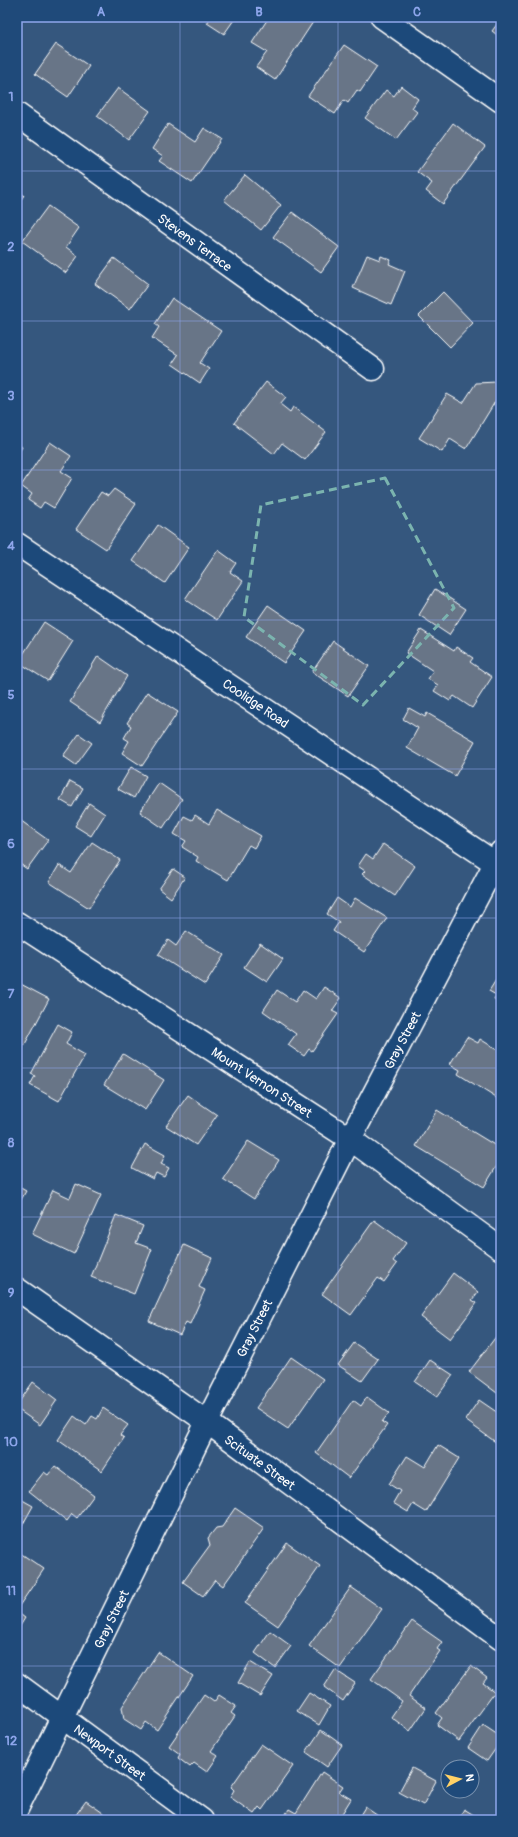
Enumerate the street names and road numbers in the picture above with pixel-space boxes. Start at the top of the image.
street label: Stevens Terrace [154,210,235,276]
street label: Coolidge Road [219,676,292,732]
street label: Gray Street [381,1008,425,1072]
street label: Mount Vernon Street [208,1044,315,1122]
street label: Gray Street [233,1296,277,1360]
street label: Scituate Street [221,1432,299,1494]
street label: Gray Street [91,1587,133,1651]
street label: Newport Street [70,1721,149,1785]

